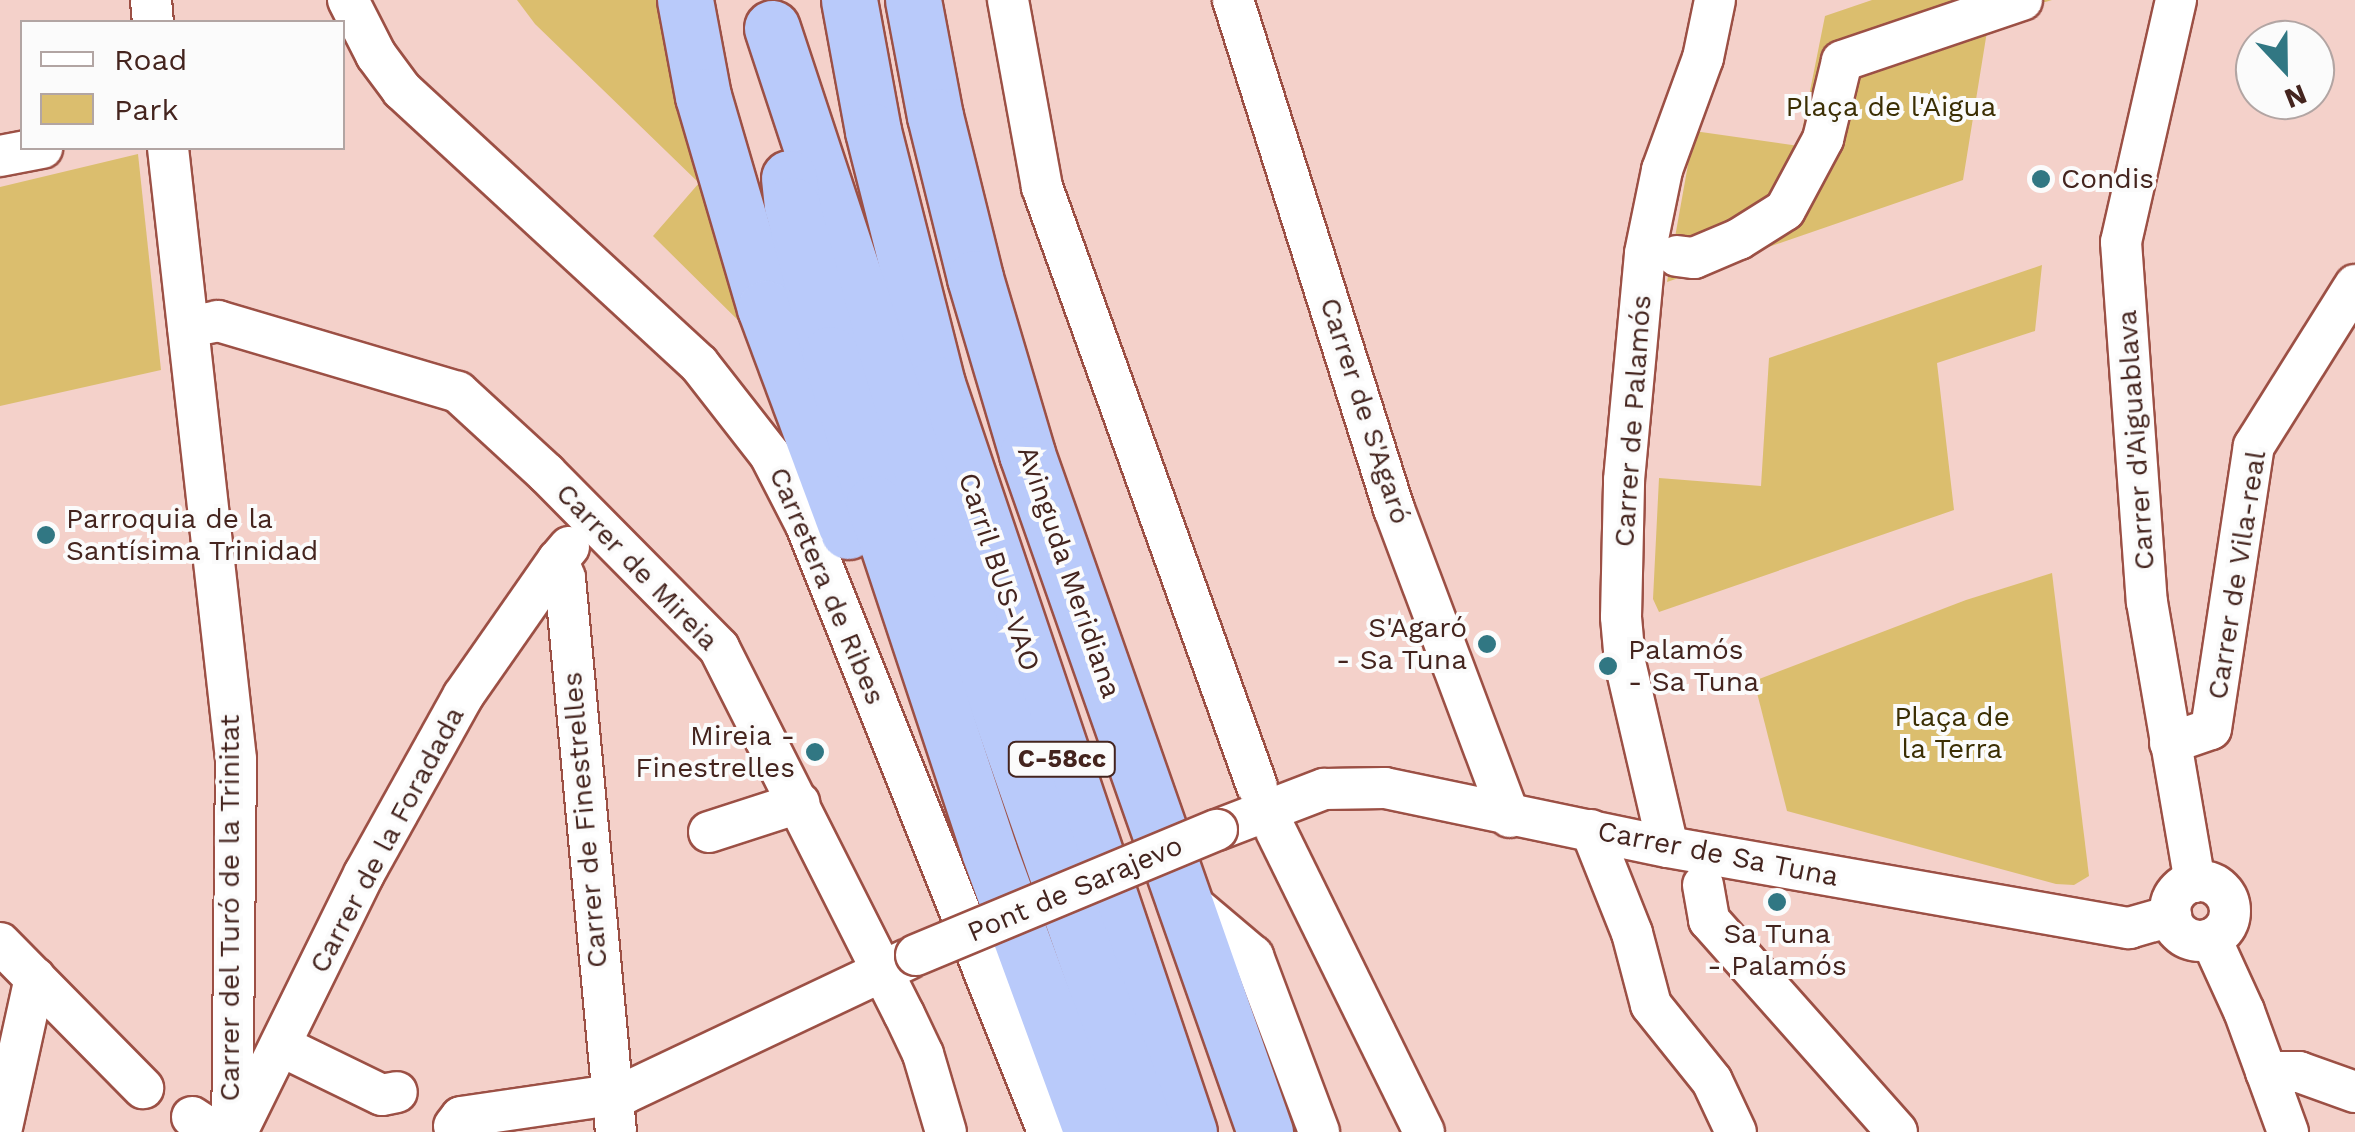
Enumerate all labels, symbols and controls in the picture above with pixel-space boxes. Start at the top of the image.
legend [20,20,345,150]
north arrow [2235,20,2335,120]
text: Road [114,42,187,77]
text: N [2280,77,2311,116]
park label: Plaça de l'Aigua [1785,90,1997,124]
text: Park [114,92,179,127]
place label: Condis [2061,162,2154,196]
marker: Condis [2030,168,2052,190]
street label: Carrer de S'Agaró [1312,293,1418,529]
street label: Carrer de Palamós [1607,293,1659,549]
street label: Carrer d'Aiguablava [2110,308,2162,572]
street label: Avinguda Meridiana [1010,441,1128,703]
street label: Carrer de Vila-real [2201,447,2273,703]
street label: Carretera de Ribes [762,462,892,710]
street label: Carril BUS-VAO [951,468,1047,676]
street label: Carrer de Mireia [549,476,725,658]
place label: Parroquia de la Santísima Trinidad [66,502,320,568]
marker: Parroquia de la Santísima Trinidad [35,524,57,546]
place label: S'Agaró - Sa Tuna [1335,611,1467,677]
marker: S'Agaró - Sa Tuna [1476,633,1498,655]
place label: Palamós - Sa Tuna [1628,633,1760,699]
marker: Palamós - Sa Tuna [1597,655,1619,677]
street label: Carrer de Finestrelles [555,670,615,970]
park label: Plaça de la Terra [1894,700,2010,766]
street label: Carrer de la Foradada [302,701,472,979]
street label: Carrer del Turó de la Trinitat [213,713,247,1103]
place label: Mireia - Finestrelles [635,719,795,785]
road number: C-58cc [1007,739,1117,779]
marker: Mireia - Finestrelles [804,741,826,763]
street label: Carrer de Sa Tuna [1594,814,1842,894]
street label: Pont de Sarajevo [962,829,1188,949]
marker: Sa Tuna - Palamós [1766,891,1788,913]
place label: Sa Tuna - Palamós [1707,917,1847,983]

